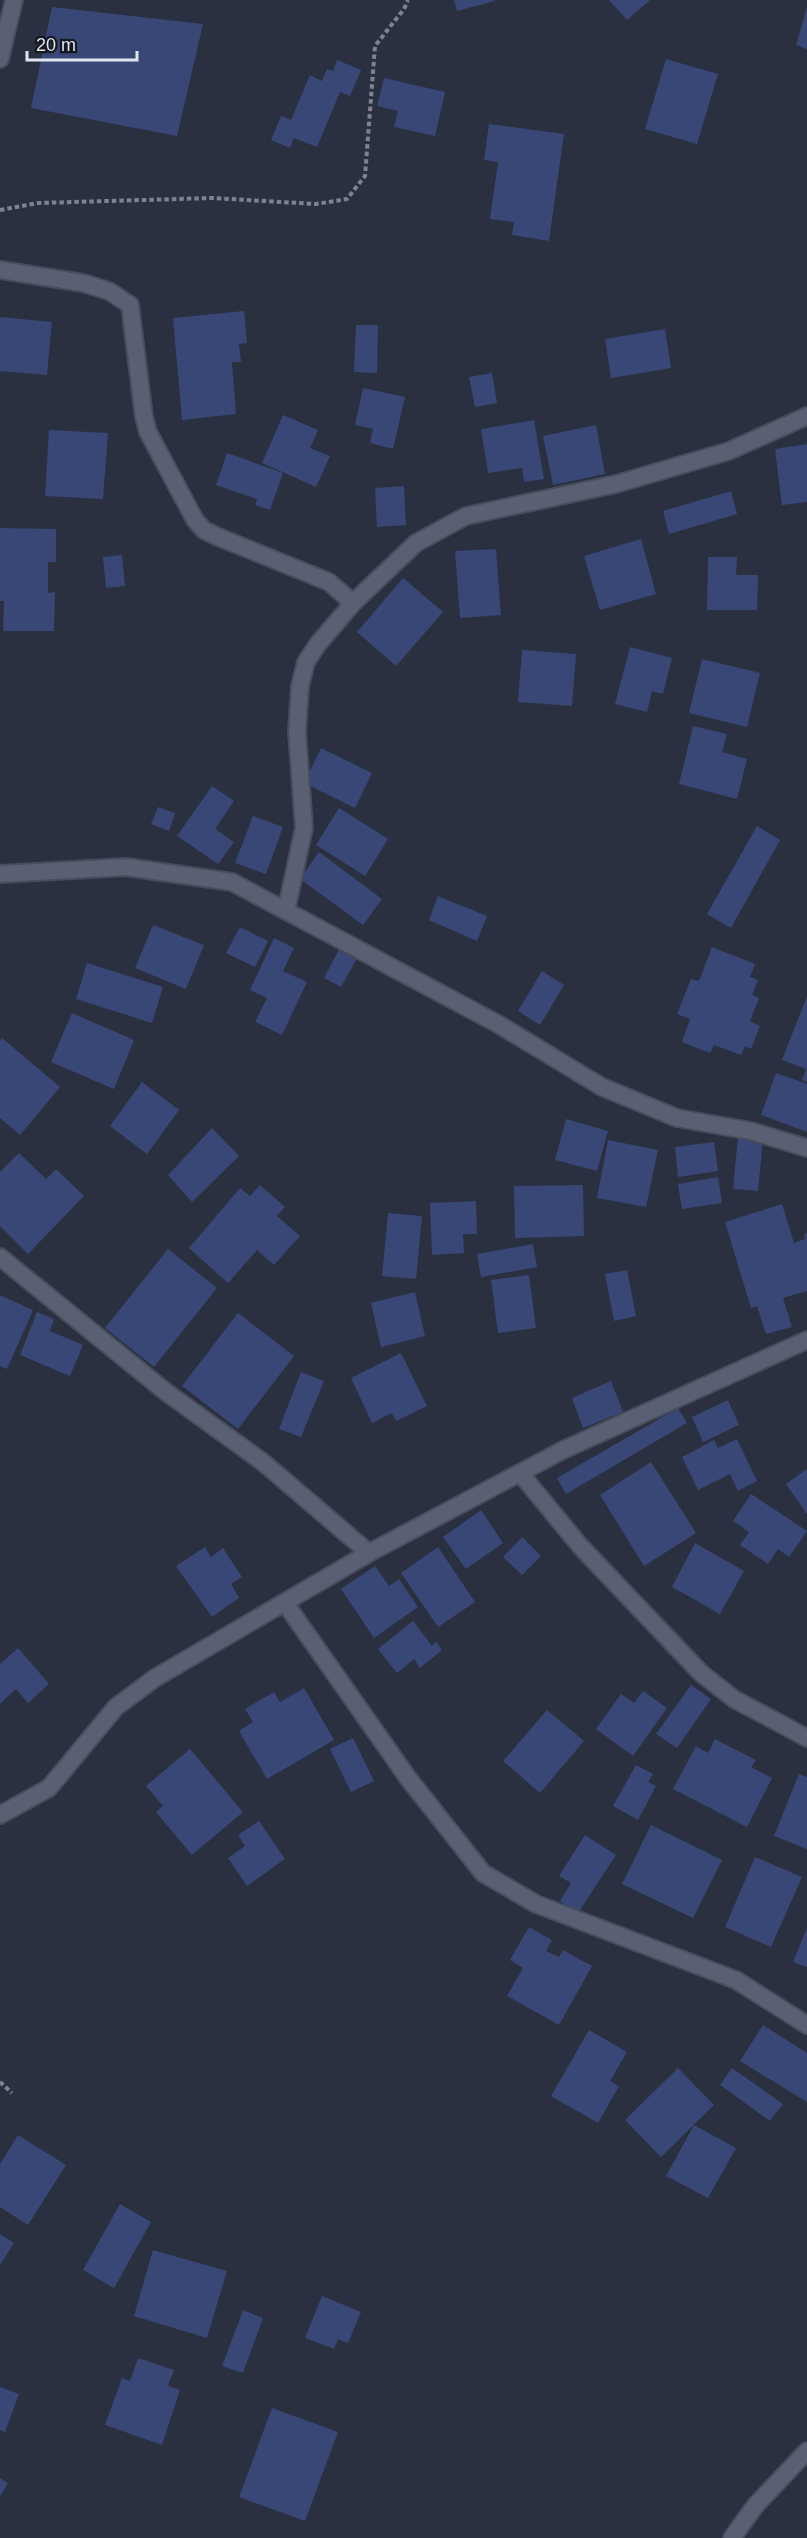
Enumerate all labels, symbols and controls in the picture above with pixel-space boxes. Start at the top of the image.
scale bar [27,24,136,62]
text: 20 m [36,35,76,55]

